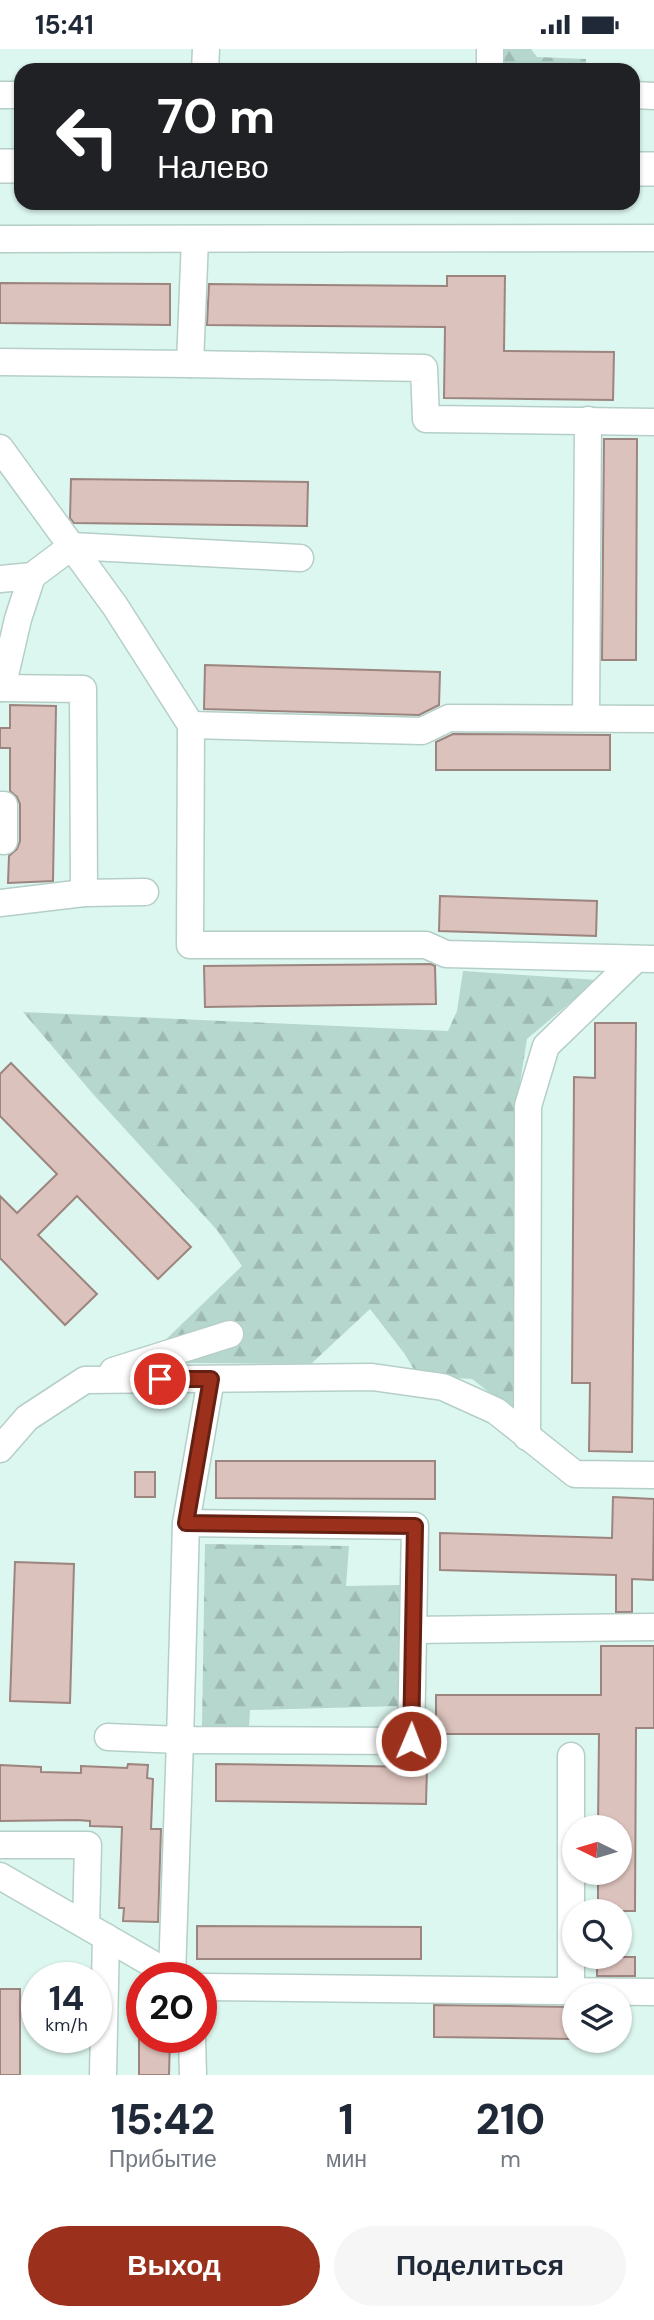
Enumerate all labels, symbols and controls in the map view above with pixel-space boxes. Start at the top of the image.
text: 15:41 [35,8,94,42]
text: 70 m [157,84,275,148]
icon: left [42,91,133,182]
text: Налево [157,146,269,188]
pin [130,1349,190,1409]
icon: arrive [141,1360,179,1398]
position arrow [374,1704,448,1778]
north arrow [562,1815,632,1885]
map controls [562,1815,632,2053]
button: search [562,1899,632,1969]
speed limit sign: 20 [126,1962,217,2053]
text: 14 [49,1975,84,2021]
button: layers [562,1983,632,2053]
text: km/h [45,2013,88,2037]
text: 15:42 [111,2092,215,2147]
text: 1 [339,2092,354,2147]
text: 210 [476,2092,545,2147]
text: Прибытие [109,2144,217,2174]
text: мин [326,2144,367,2174]
text: m [500,2144,521,2174]
button: Выход [28,2226,320,2306]
button: Поделиться [334,2226,626,2306]

